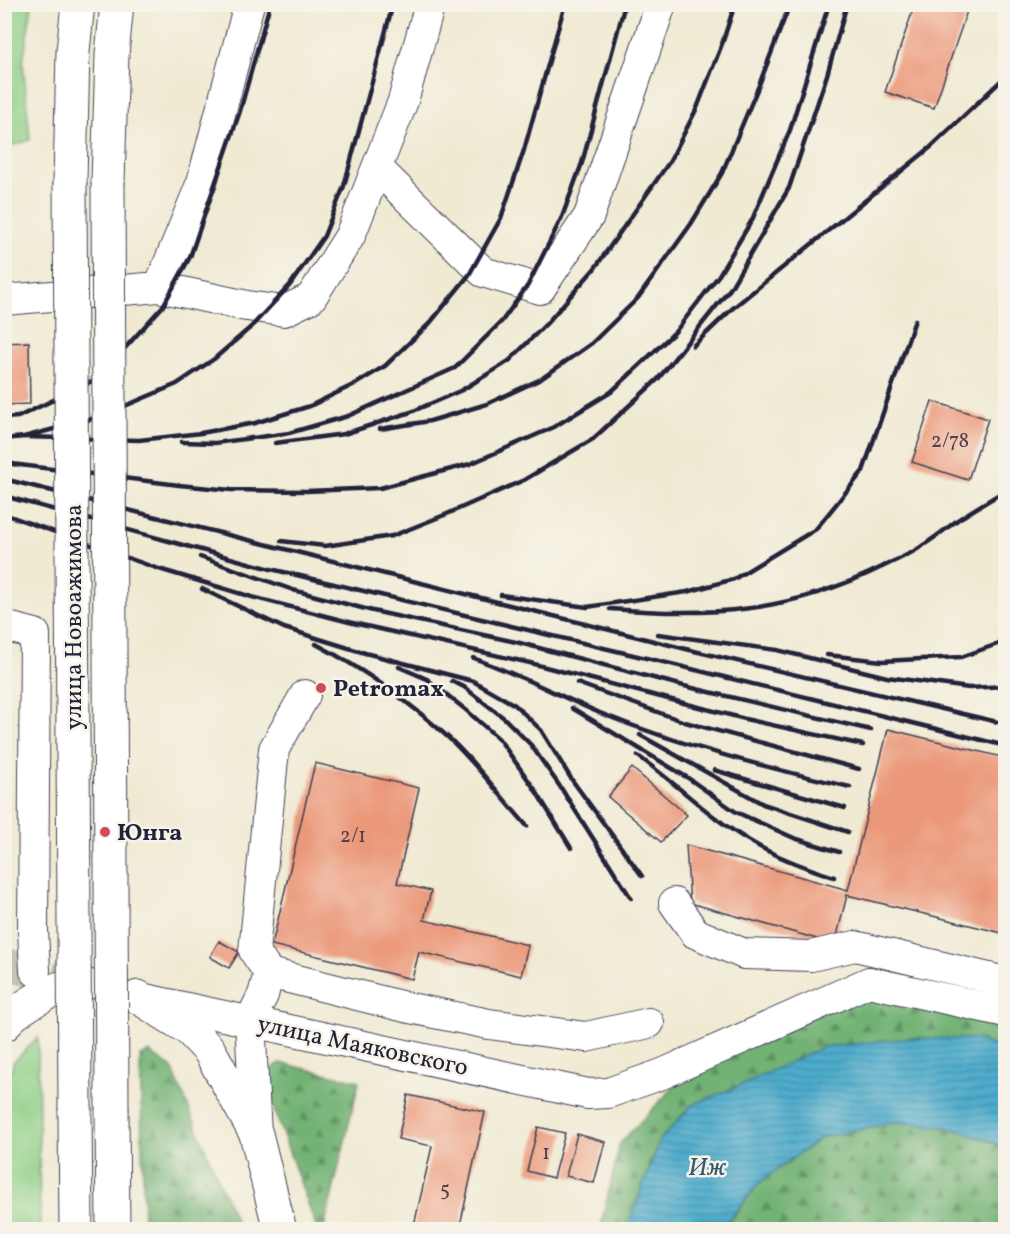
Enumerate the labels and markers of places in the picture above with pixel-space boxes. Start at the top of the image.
place label: Petromax [333,673,444,707]
marker: Petromax [314,681,328,695]
place label: Юнга [117,817,182,851]
marker: Юнга [98,825,112,839]

